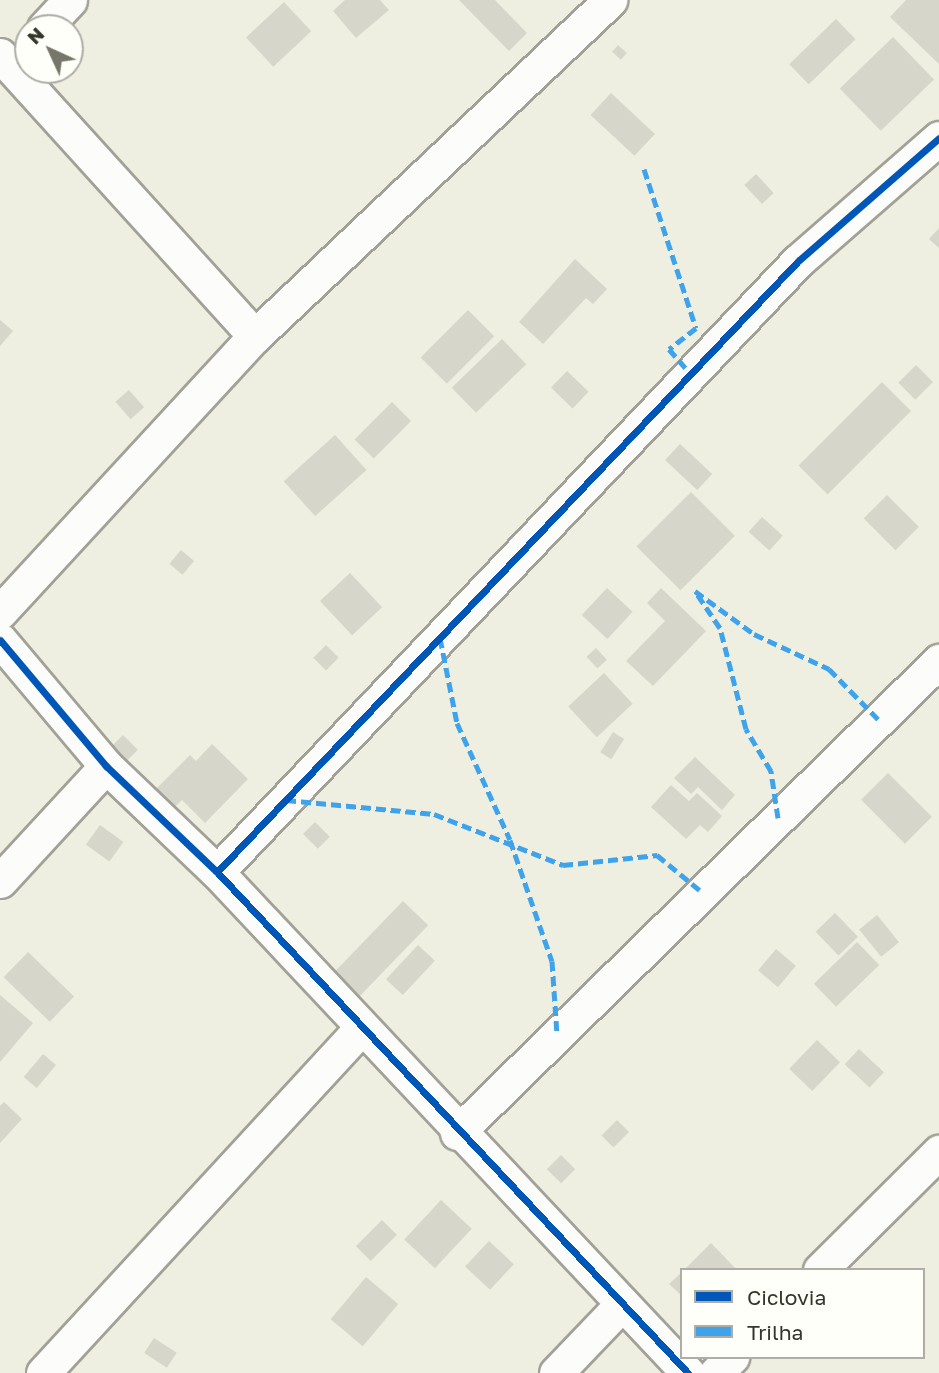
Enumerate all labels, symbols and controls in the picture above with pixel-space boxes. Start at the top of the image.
north arrow [14,14,84,84]
text: N [22,22,48,48]
legend [680,1268,925,1359]
text: Ciclovia [747,1284,826,1310]
text: Trilha [747,1319,803,1345]

